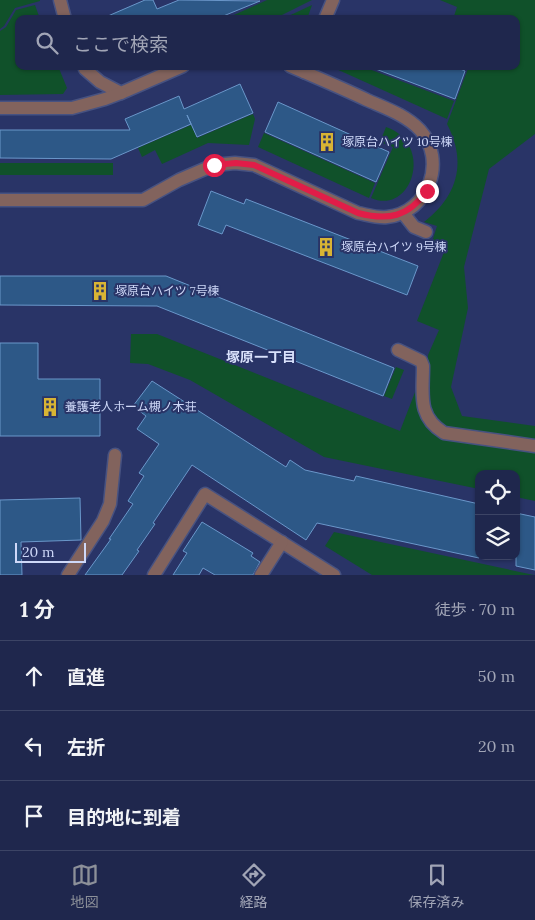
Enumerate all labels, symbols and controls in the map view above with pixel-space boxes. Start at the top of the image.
search box [15,15,520,70]
icon: search [33,29,61,57]
text: ここで検索 [73,32,168,56]
building icon: 塚原台ハイツ 10号棟 [316,131,338,153]
place label: 塚原台ハイツ 10号棟 [342,134,453,149]
route start [203,154,226,177]
route end [416,180,439,203]
building icon: 塚原台ハイツ 9号棟 [315,236,337,258]
place label: 塚原台ハイツ 9号棟 [341,239,447,254]
building icon: 塚原台ハイツ 7号棟 [89,280,111,302]
place label: 塚原台ハイツ 7号棟 [115,283,219,298]
district label: 塚原一丁目 [226,348,296,366]
building icon: 養護老人ホーム槻ノ木荘 [39,396,61,418]
place label: 養護老人ホーム槻ノ木荘 [65,399,197,414]
map controls [475,470,520,560]
button: locate [475,470,520,515]
button: layers [475,515,520,560]
scale bar [15,540,86,563]
text: 20 m [22,543,54,561]
text: 1 分 [20,596,55,623]
text: 徒歩 · 70 m [435,599,515,619]
icon: ahead [20,662,48,690]
text: 直進 [67,665,105,689]
text: 50 m [478,666,515,686]
icon: left [20,732,48,760]
text: 左折 [67,735,105,759]
text: 20 m [478,736,515,756]
icon: arrive [20,802,48,830]
text: 目的地に到着 [67,805,181,829]
tab: 地図 [71,861,99,911]
tab: 経路 [240,861,268,911]
tab: 保存済み [409,861,465,911]

